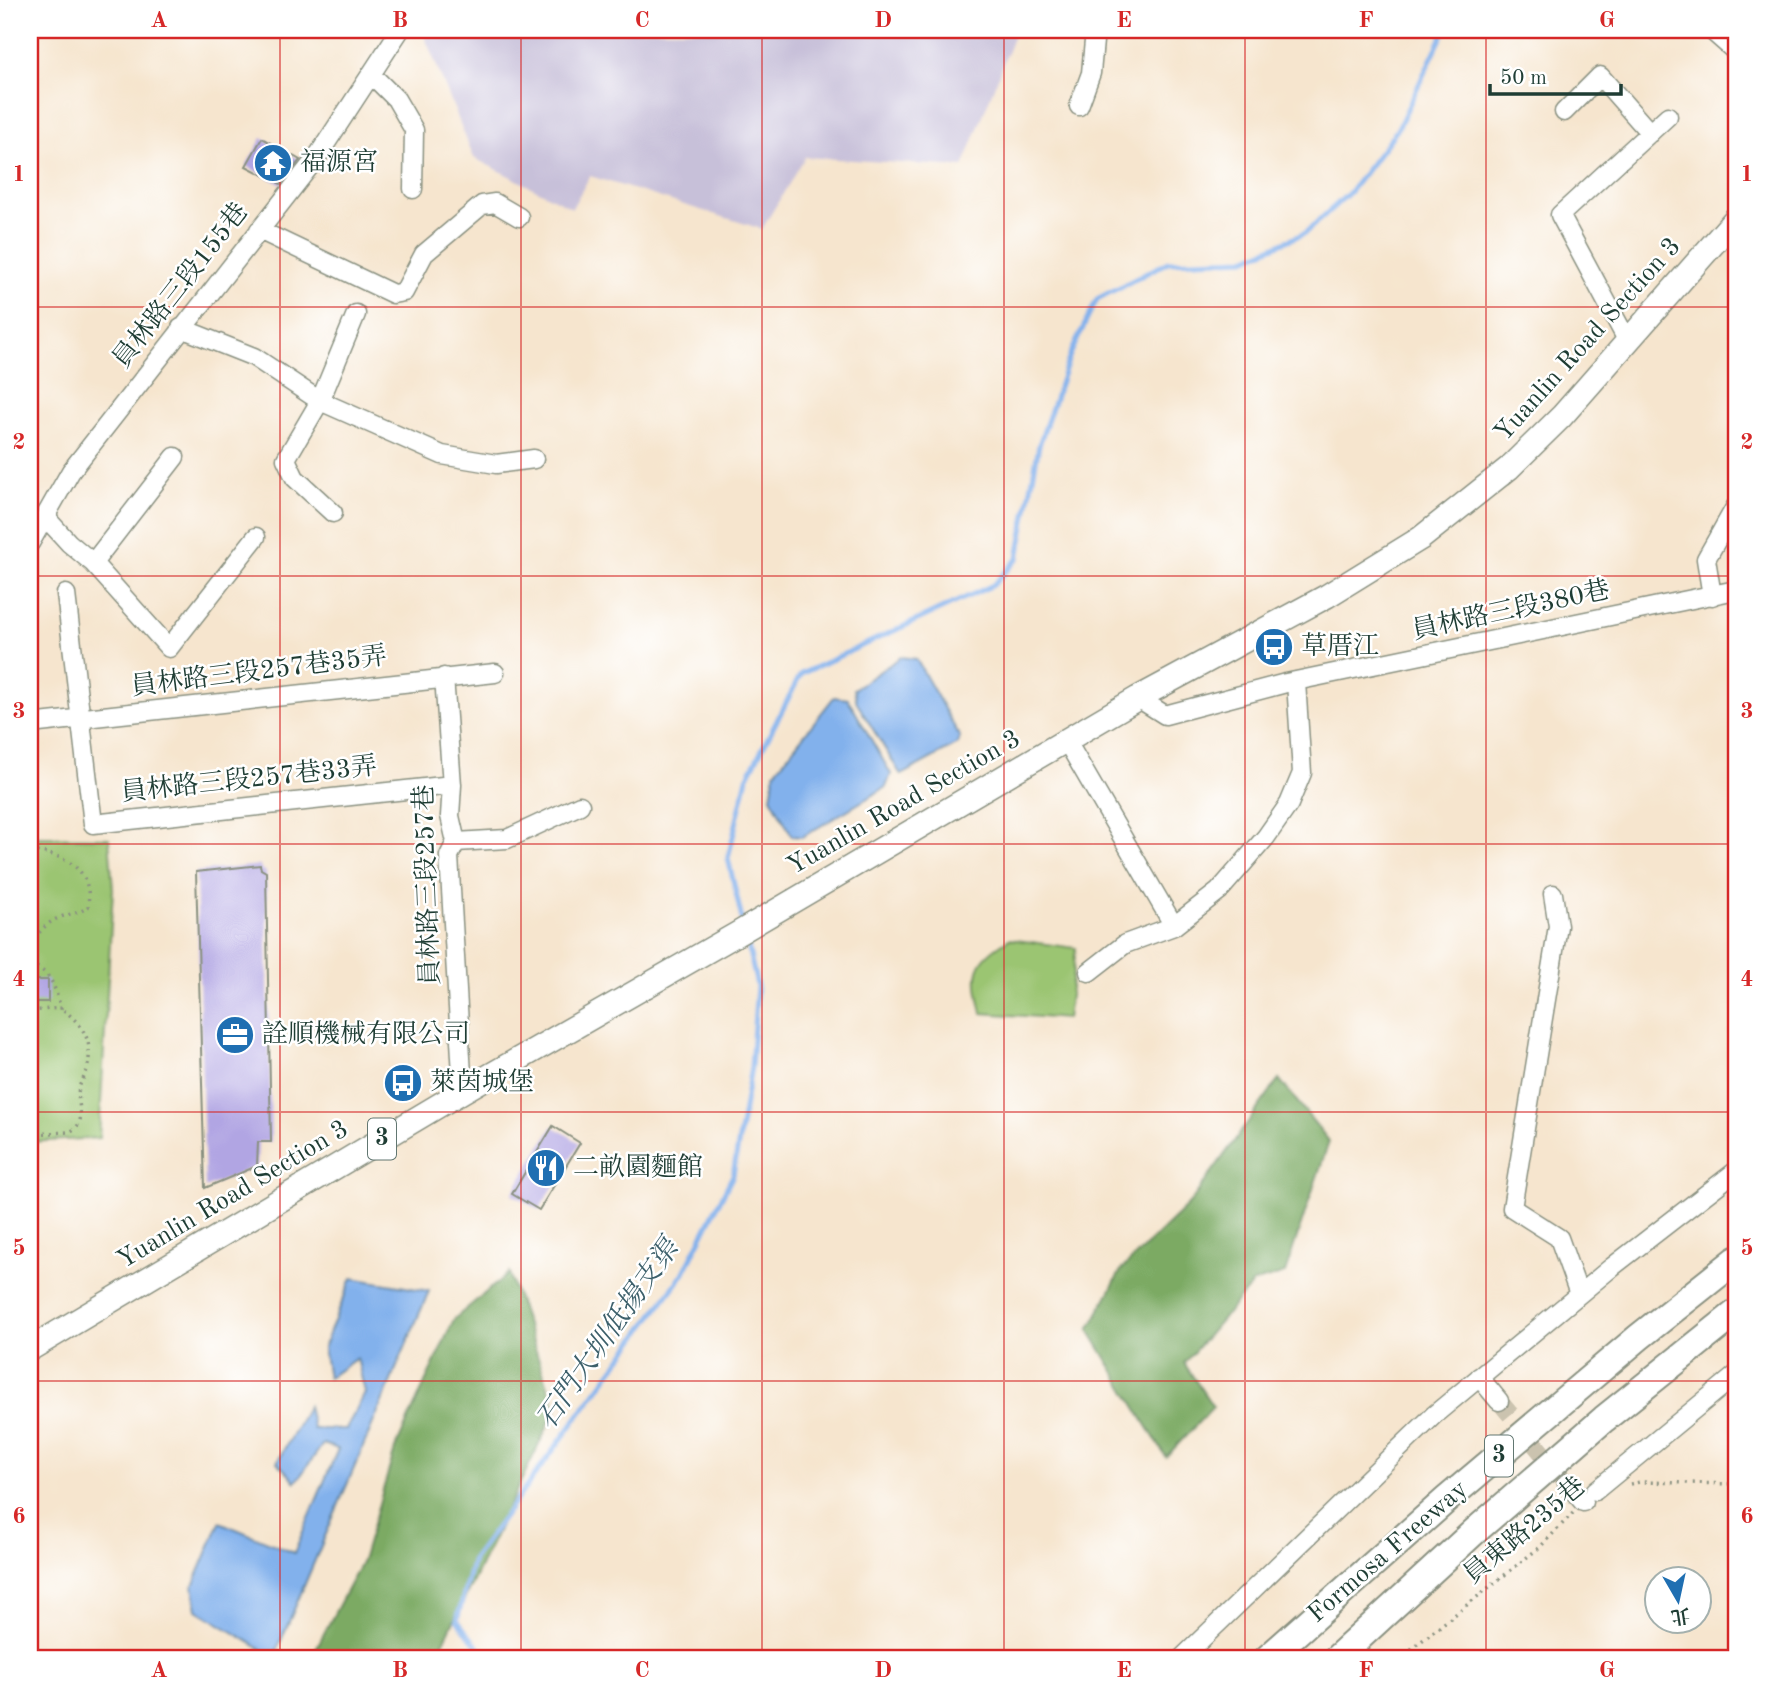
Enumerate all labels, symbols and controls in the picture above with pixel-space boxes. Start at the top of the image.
text: A [150,9,168,32]
text: B [392,9,408,32]
text: C [634,9,650,32]
text: D [874,9,892,32]
text: E [1116,9,1132,32]
text: F [1358,9,1374,32]
text: G [1599,9,1615,32]
scale bar [1490,52,1621,96]
text: 50 m [1500,68,1547,89]
temple icon: 福源宮 [252,142,294,184]
place label: 福源宮 [300,148,378,176]
text: 1 [12,163,26,186]
text: 1 [1740,163,1754,186]
street label: 員林路三段155巷 [107,197,253,373]
street label: Yuanlin Road Section 3 [1490,233,1686,447]
text: 2 [12,431,26,454]
text: 2 [1740,431,1754,454]
street label: 員林路三段380巷 [1409,575,1612,645]
bus stop icon: 草厝江 [1253,626,1295,668]
place label: 草厝江 [1301,632,1379,660]
street label: 員林路三段257巷35弄 [129,641,388,701]
text: 3 [12,700,26,723]
text: 3 [1740,700,1754,723]
street label: Yuanlin Road Section 3 [783,726,1025,880]
street label: 員林路三段257巷33弄 [119,752,378,806]
street label: 員林路三段257巷 [409,784,445,986]
text: 4 [12,968,26,991]
text: 4 [1740,968,1754,991]
office icon: 詮順機械有限公司 [214,1014,256,1056]
place label: 詮順機械有限公司 [262,1020,470,1048]
bus stop icon: 萊茵城堡 [382,1062,424,1104]
place label: 萊茵城堡 [430,1068,534,1096]
street label: Yuanlin Road Section 3 [113,1116,353,1274]
road number: 3 [368,1119,396,1160]
restaurant icon: 二畝園麵館 [525,1147,567,1189]
place label: 二畝園麵館 [573,1152,703,1181]
water label: 石門大圳低揚支渠 [531,1230,687,1435]
text: 5 [12,1237,26,1260]
text: 5 [1740,1237,1754,1260]
road number: 3 [1485,1436,1513,1476]
street label: 員東路235巷 [1458,1472,1591,1589]
street label: Formosa Freeway [1303,1476,1473,1628]
text: 6 [12,1505,26,1528]
text: 6 [1740,1505,1754,1528]
north arrow [1644,1566,1714,1636]
text: 北 [1669,1603,1691,1627]
text: A [150,1659,168,1682]
text: B [392,1659,408,1682]
text: C [634,1659,650,1682]
text: D [874,1659,892,1682]
text: E [1116,1659,1132,1682]
text: F [1358,1659,1374,1682]
text: G [1599,1659,1615,1682]

